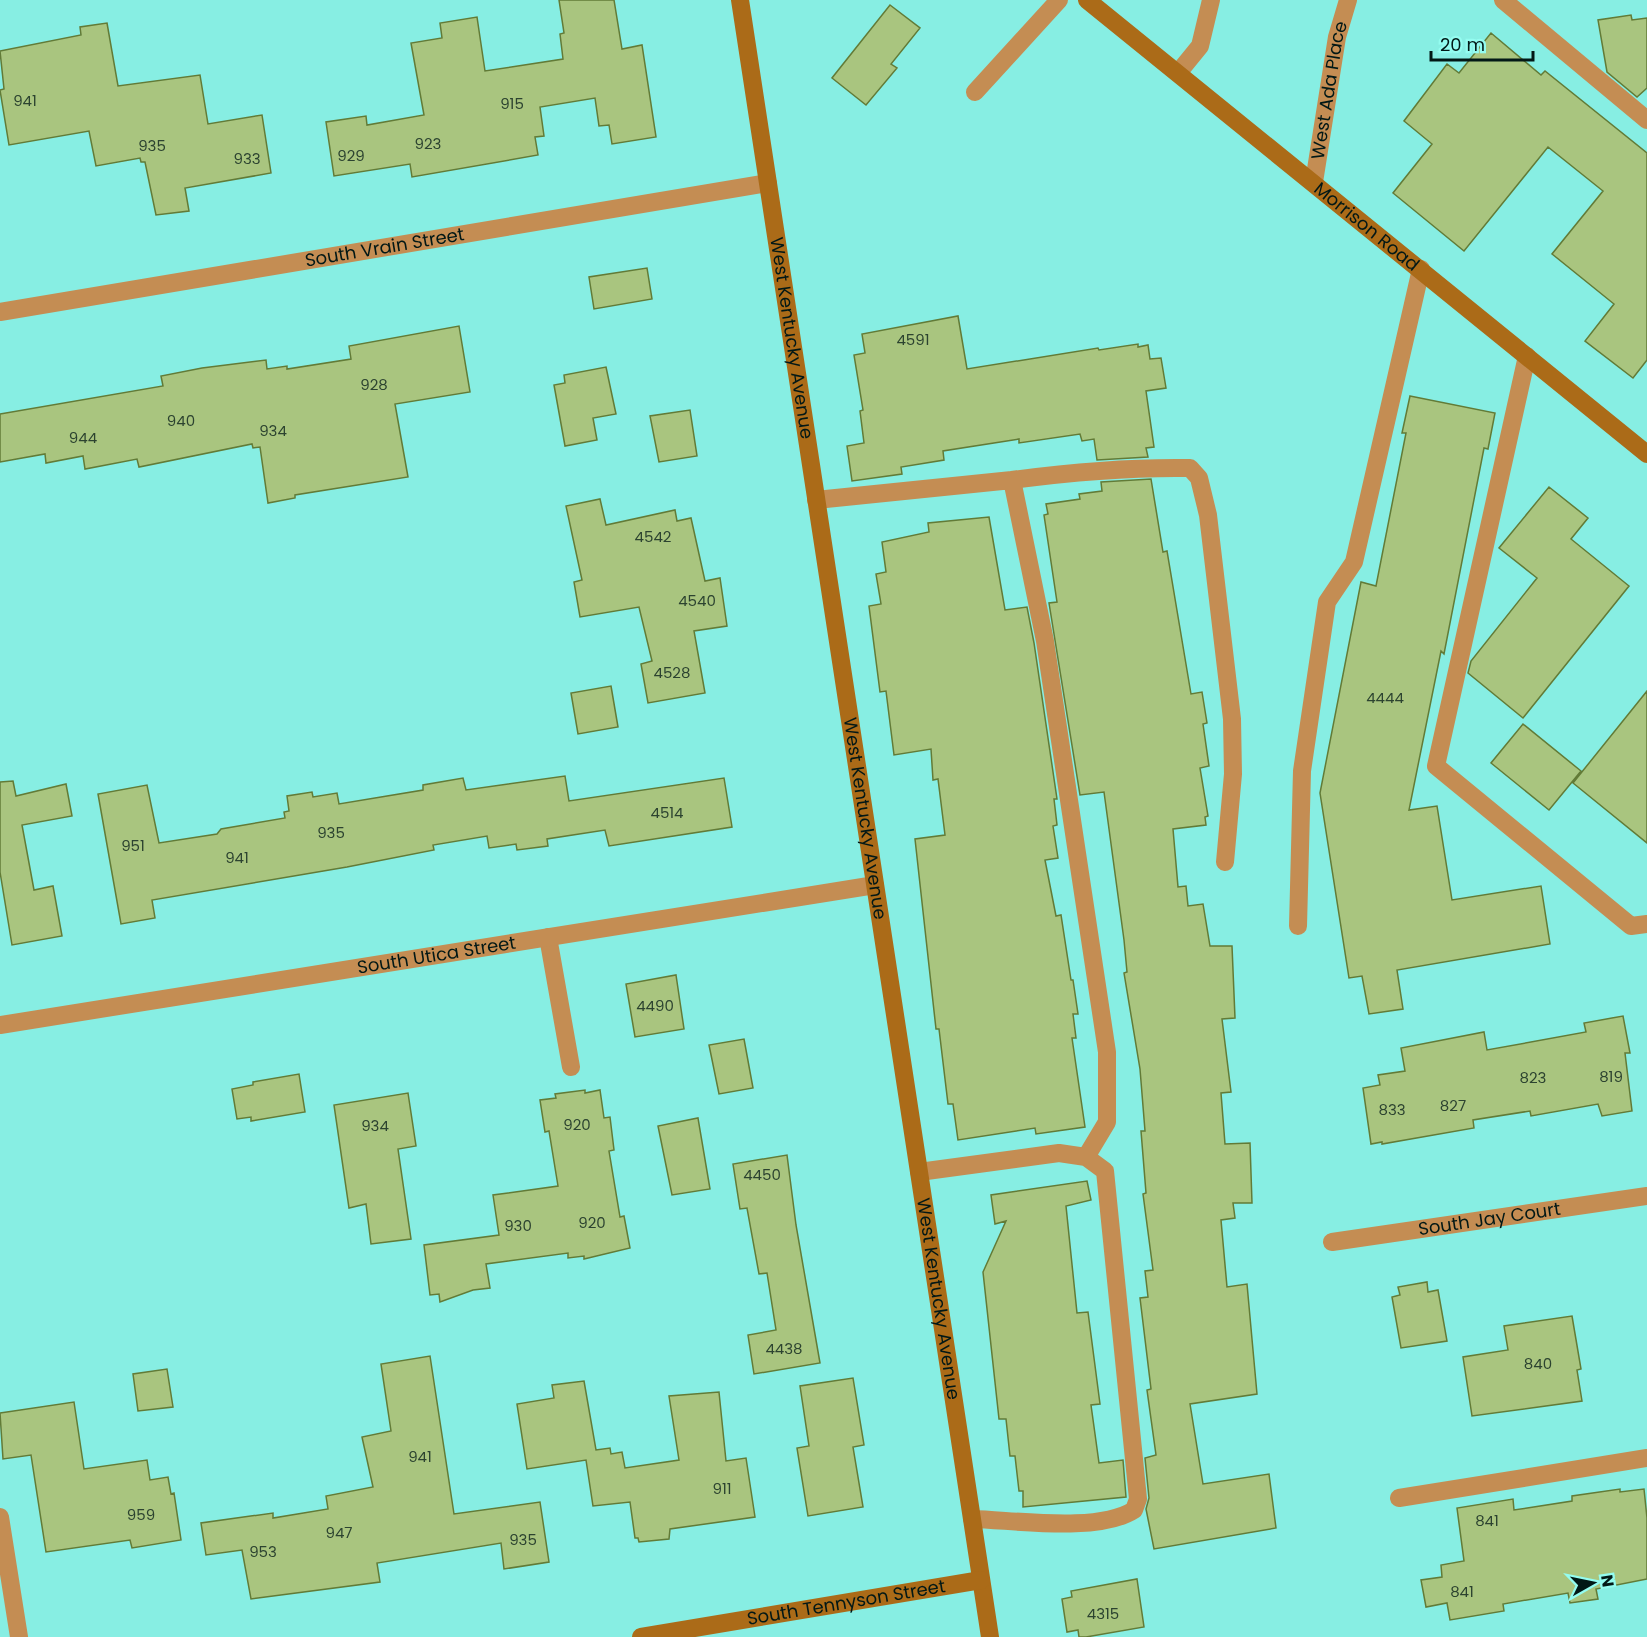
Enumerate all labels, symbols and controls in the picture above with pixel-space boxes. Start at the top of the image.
street label: West Ada Place [1305,18,1353,161]
scale bar [1431,24,1533,62]
text: 20 m [1440,32,1485,57]
house number: 941 [13,90,37,111]
house number: 915 [500,93,524,114]
house number: 923 [415,133,441,154]
house number: 935 [138,135,166,156]
house number: 929 [337,145,365,166]
house number: 933 [233,148,261,169]
street label: Morrison Road [1309,176,1425,277]
street label: South Vrain Street [303,221,466,273]
street label: West Kentucky Avenue [764,235,820,441]
house number: 4591 [896,329,930,350]
house number: 928 [360,374,388,395]
house number: 940 [167,410,195,431]
house number: 934 [259,420,287,441]
house number: 944 [69,427,97,448]
house number: 4542 [635,526,671,547]
house number: 4540 [678,590,716,611]
house number: 4528 [654,662,690,683]
house number: 4444 [1366,687,1404,708]
street label: West Kentucky Avenue [838,716,893,921]
house number: 4514 [650,802,684,823]
house number: 935 [317,822,345,843]
house number: 951 [121,835,145,856]
house number: 941 [225,847,249,868]
street label: South Utica Street [355,930,518,980]
house number: 4490 [636,995,674,1016]
house number: 819 [1599,1066,1623,1087]
house number: 823 [1520,1067,1546,1088]
house number: 827 [1440,1095,1466,1116]
house number: 833 [1378,1099,1406,1120]
house number: 920 [563,1114,591,1135]
house number: 934 [361,1115,389,1136]
house number: 4450 [743,1164,781,1185]
street label: West Kentucky Avenue [911,1196,967,1402]
street label: South Jay Court [1416,1196,1562,1241]
house number: 920 [578,1212,606,1233]
house number: 930 [504,1215,532,1236]
house number: 4438 [765,1338,803,1359]
house number: 840 [1524,1353,1552,1374]
house number: 941 [408,1446,432,1467]
house number: 911 [712,1478,732,1499]
house number: 959 [127,1504,155,1525]
house number: 841 [1475,1510,1499,1531]
house number: 947 [325,1522,353,1543]
house number: 935 [509,1529,537,1550]
house number: 953 [249,1541,277,1562]
north arrow [1563,1553,1623,1613]
street label: South Tennyson Street [745,1573,947,1631]
text: N [1595,1573,1620,1588]
house number: 841 [1450,1581,1474,1602]
house number: 4315 [1087,1603,1119,1624]

